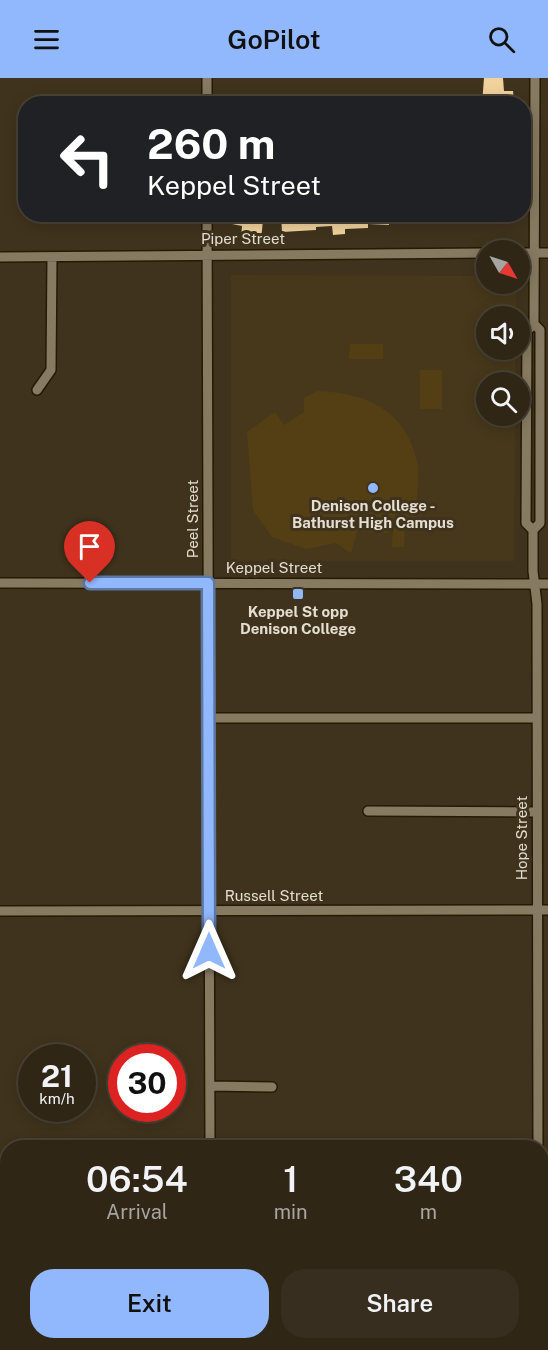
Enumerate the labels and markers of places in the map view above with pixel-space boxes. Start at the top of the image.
marker: Denison College - Bathurst High Campus [366,481,380,495]
place label: Denison College - Bathurst High Campus [292,497,454,531]
pin [64,521,115,583]
marker: Keppel St opp Denison College [291,587,305,601]
place label: Keppel St opp Denison College [240,603,356,637]

